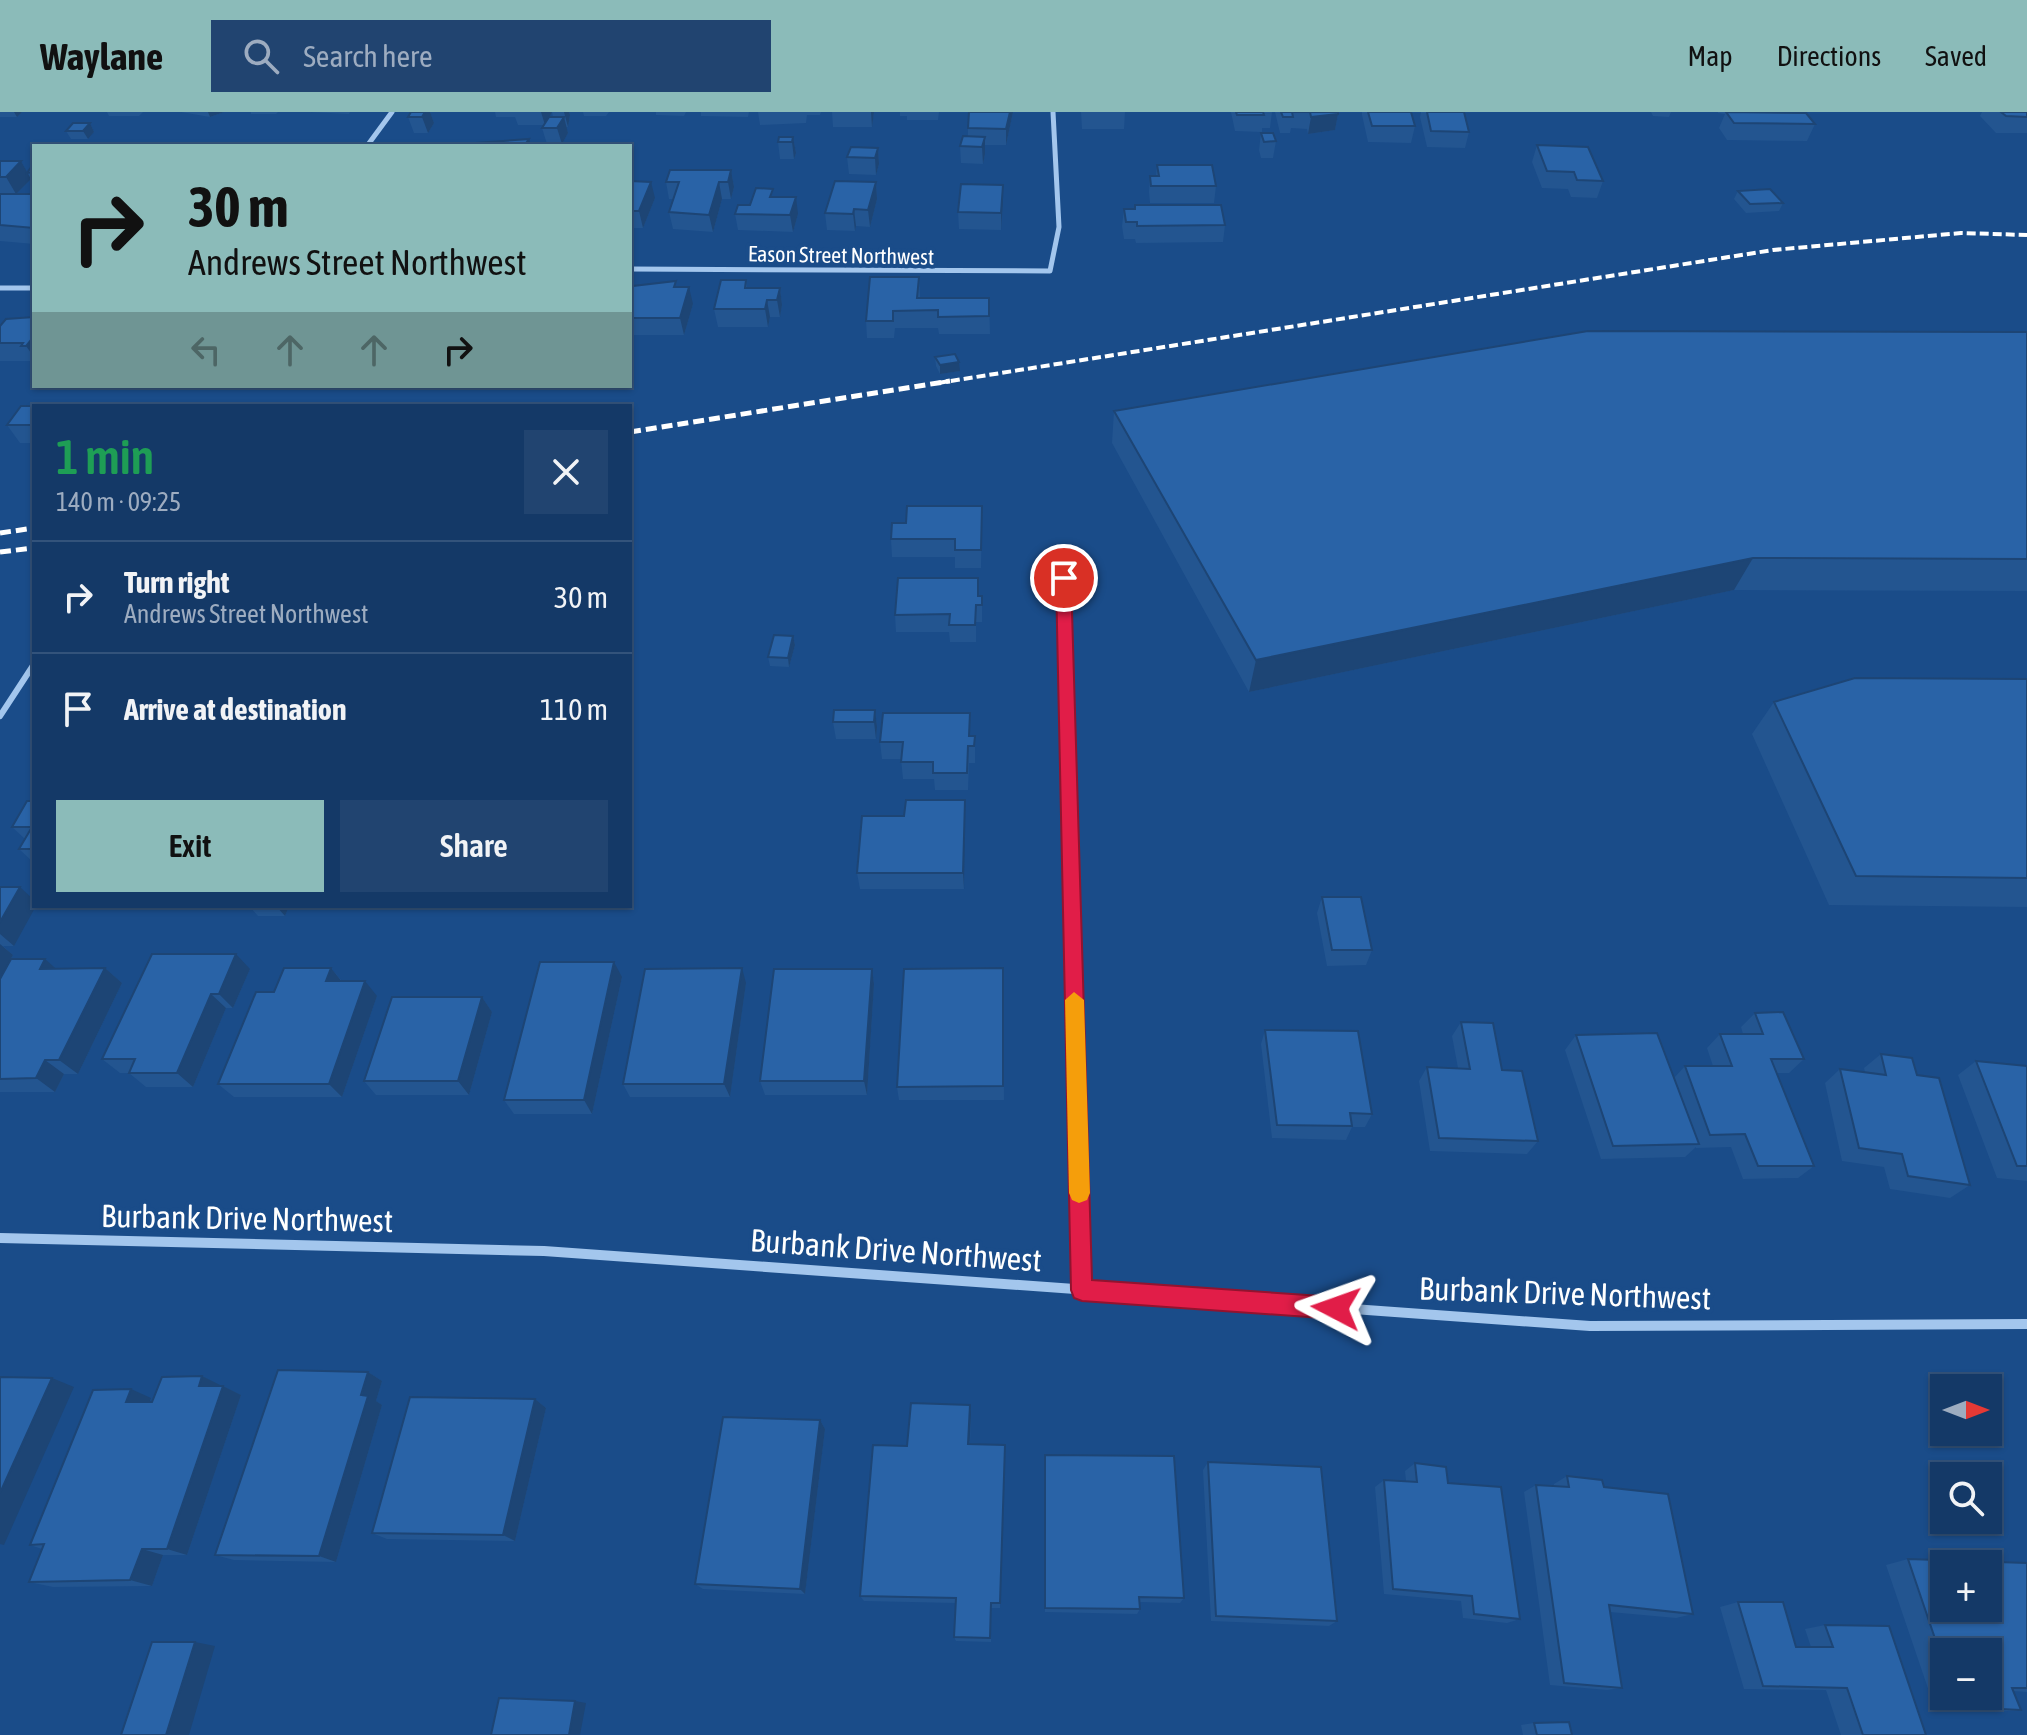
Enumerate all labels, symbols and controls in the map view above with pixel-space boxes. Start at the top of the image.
search box [211,20,771,92]
icon: search [239,34,283,78]
text: Waylane [40,35,163,78]
text: Search here [303,39,433,73]
text: Map [1688,40,1733,72]
text: Directions [1777,40,1881,72]
text: Saved [1925,40,1987,72]
text: 30 m [188,175,289,239]
icon: right [56,176,160,280]
street label: Eason Street Northwest [748,240,934,270]
text: Andrews Street Northwest [188,241,527,283]
icon: left [184,328,228,372]
icon: ahead [268,328,312,372]
icon: ahead [352,328,396,372]
icon: right [436,328,480,372]
text: 1 min [56,429,154,484]
button: close [524,430,608,514]
text: 140 m · 09:25 [56,487,181,517]
pin [1030,544,1098,612]
icon: arrive [1042,556,1086,600]
text: Turn right [124,565,230,599]
icon: right [56,575,100,619]
text: 30 m [554,580,608,614]
text: Andrews Street Northwest [124,599,369,629]
icon: arrive [56,687,100,731]
text: Arrive at destination [124,692,346,726]
text: 110 m [540,692,608,726]
button: Exit [56,800,324,892]
button: Share [340,800,608,892]
street label: Burbank Drive Northwest [101,1197,393,1239]
street label: Burbank Drive Northwest [749,1221,1043,1279]
position arrow [1294,1266,1378,1350]
street label: Burbank Drive Northwest [1418,1269,1712,1317]
north arrow [1930,1374,2002,1446]
map controls [1930,1374,2002,1710]
button: search [1930,1462,2002,1534]
button: + [1930,1550,2002,1622]
button: − [1930,1638,2002,1710]

